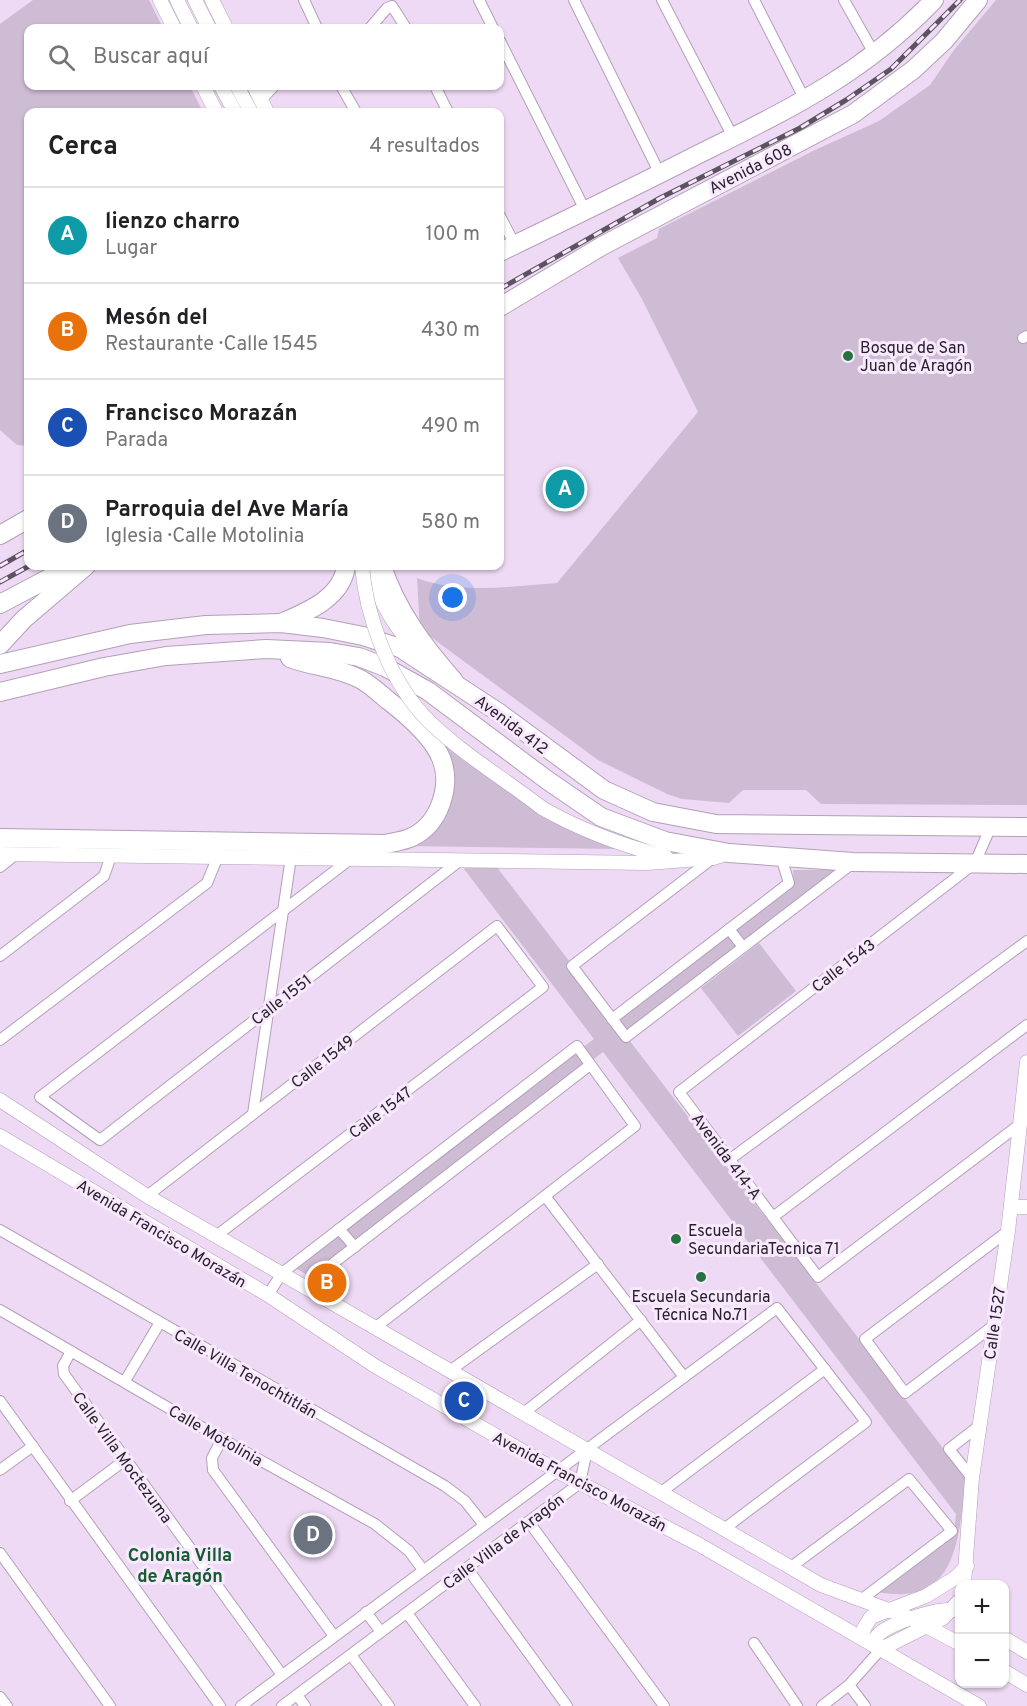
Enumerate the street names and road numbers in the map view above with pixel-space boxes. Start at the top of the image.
street label: Avenida 608 [706,140,796,199]
street label: Avenida 412 [470,691,552,760]
street label: Calle 1543 [808,936,880,998]
street label: Calle 1551 [248,971,316,1030]
street label: Calle 1549 [288,1032,359,1094]
street label: Calle 1547 [346,1083,417,1144]
street label: Avenida 414-A [686,1110,765,1205]
street label: Avenida Francisco Morazán [72,1176,249,1293]
street label: Calle 1527 [981,1286,1011,1361]
street label: Calle Villa Tenochtitlán [170,1325,320,1424]
street label: Calle Villa Moctezuma [67,1389,176,1528]
street label: Calle Motolinia [164,1402,266,1472]
street label: Avenida Francisco Morazán [488,1428,670,1537]
street label: Calle Villa de Aragón [440,1490,569,1595]

